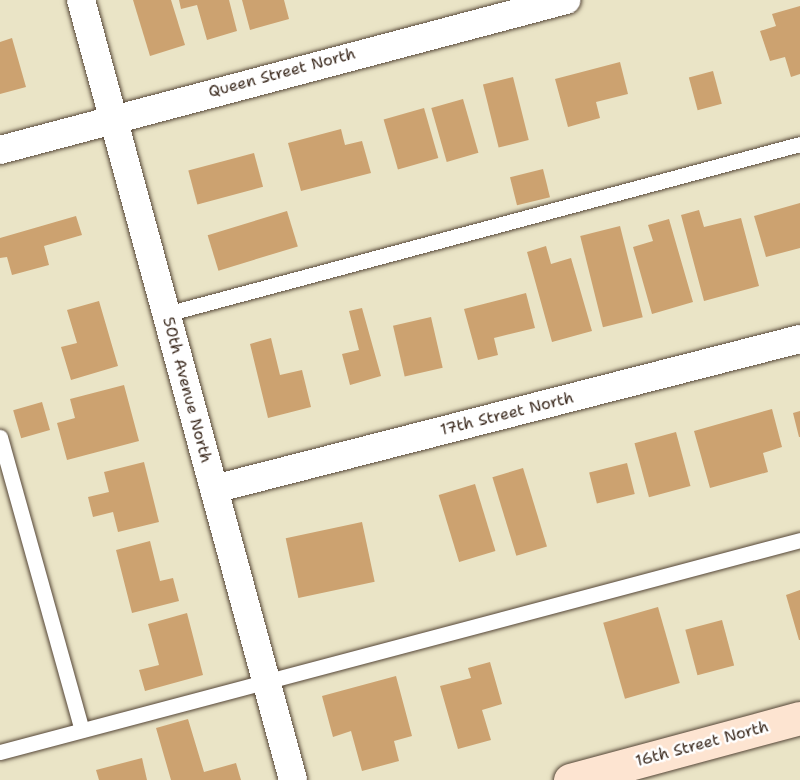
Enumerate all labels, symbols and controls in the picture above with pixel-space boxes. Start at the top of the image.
street label: Queen Street North [206,44,358,102]
street label: 50th Avenue North [158,315,216,465]
street label: 17th Street North [438,388,576,440]
street label: 16th Street North [633,717,771,771]

